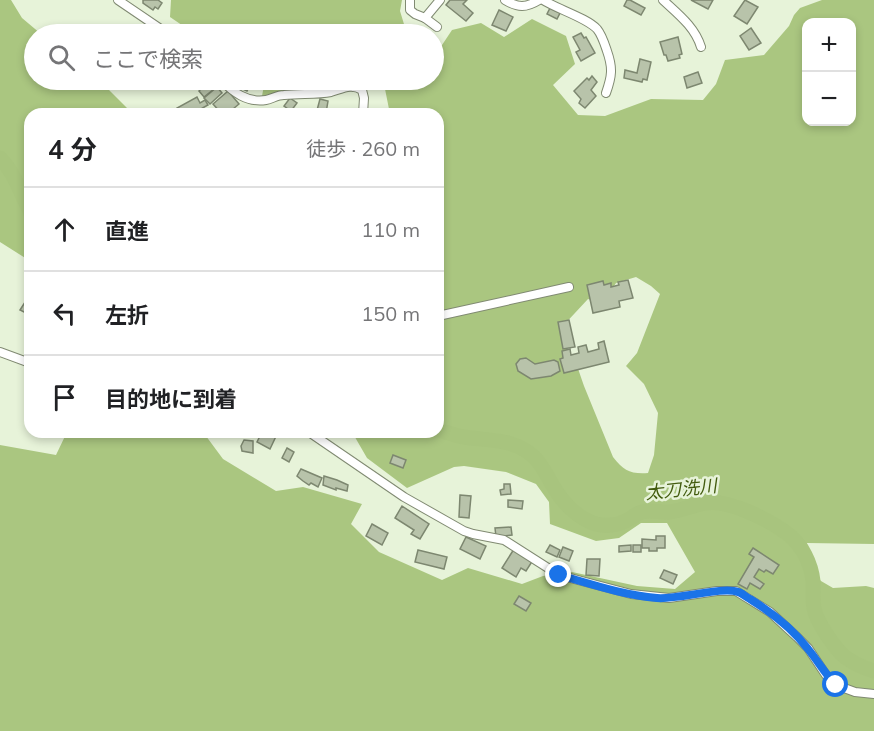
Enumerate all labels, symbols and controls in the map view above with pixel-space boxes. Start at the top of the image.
map controls [802,18,856,126]
button: + [802,18,856,72]
search box [24,24,444,90]
icon: search [45,41,78,74]
text: ここで検索 [93,45,203,73]
button: − [802,72,856,126]
text: 4 分 [48,133,97,166]
text: 徒歩 · 260 m [306,136,420,161]
icon: ahead [48,213,81,246]
text: 直進 [105,217,149,245]
text: 110 m [361,217,420,242]
icon: left [48,297,81,330]
text: 左折 [105,301,149,329]
text: 150 m [361,301,420,326]
icon: arrive [48,381,81,414]
text: 目的地に到着 [105,385,237,413]
water label: 太刀洗川 [644,474,720,504]
route end [545,561,571,587]
route start [822,671,848,697]

